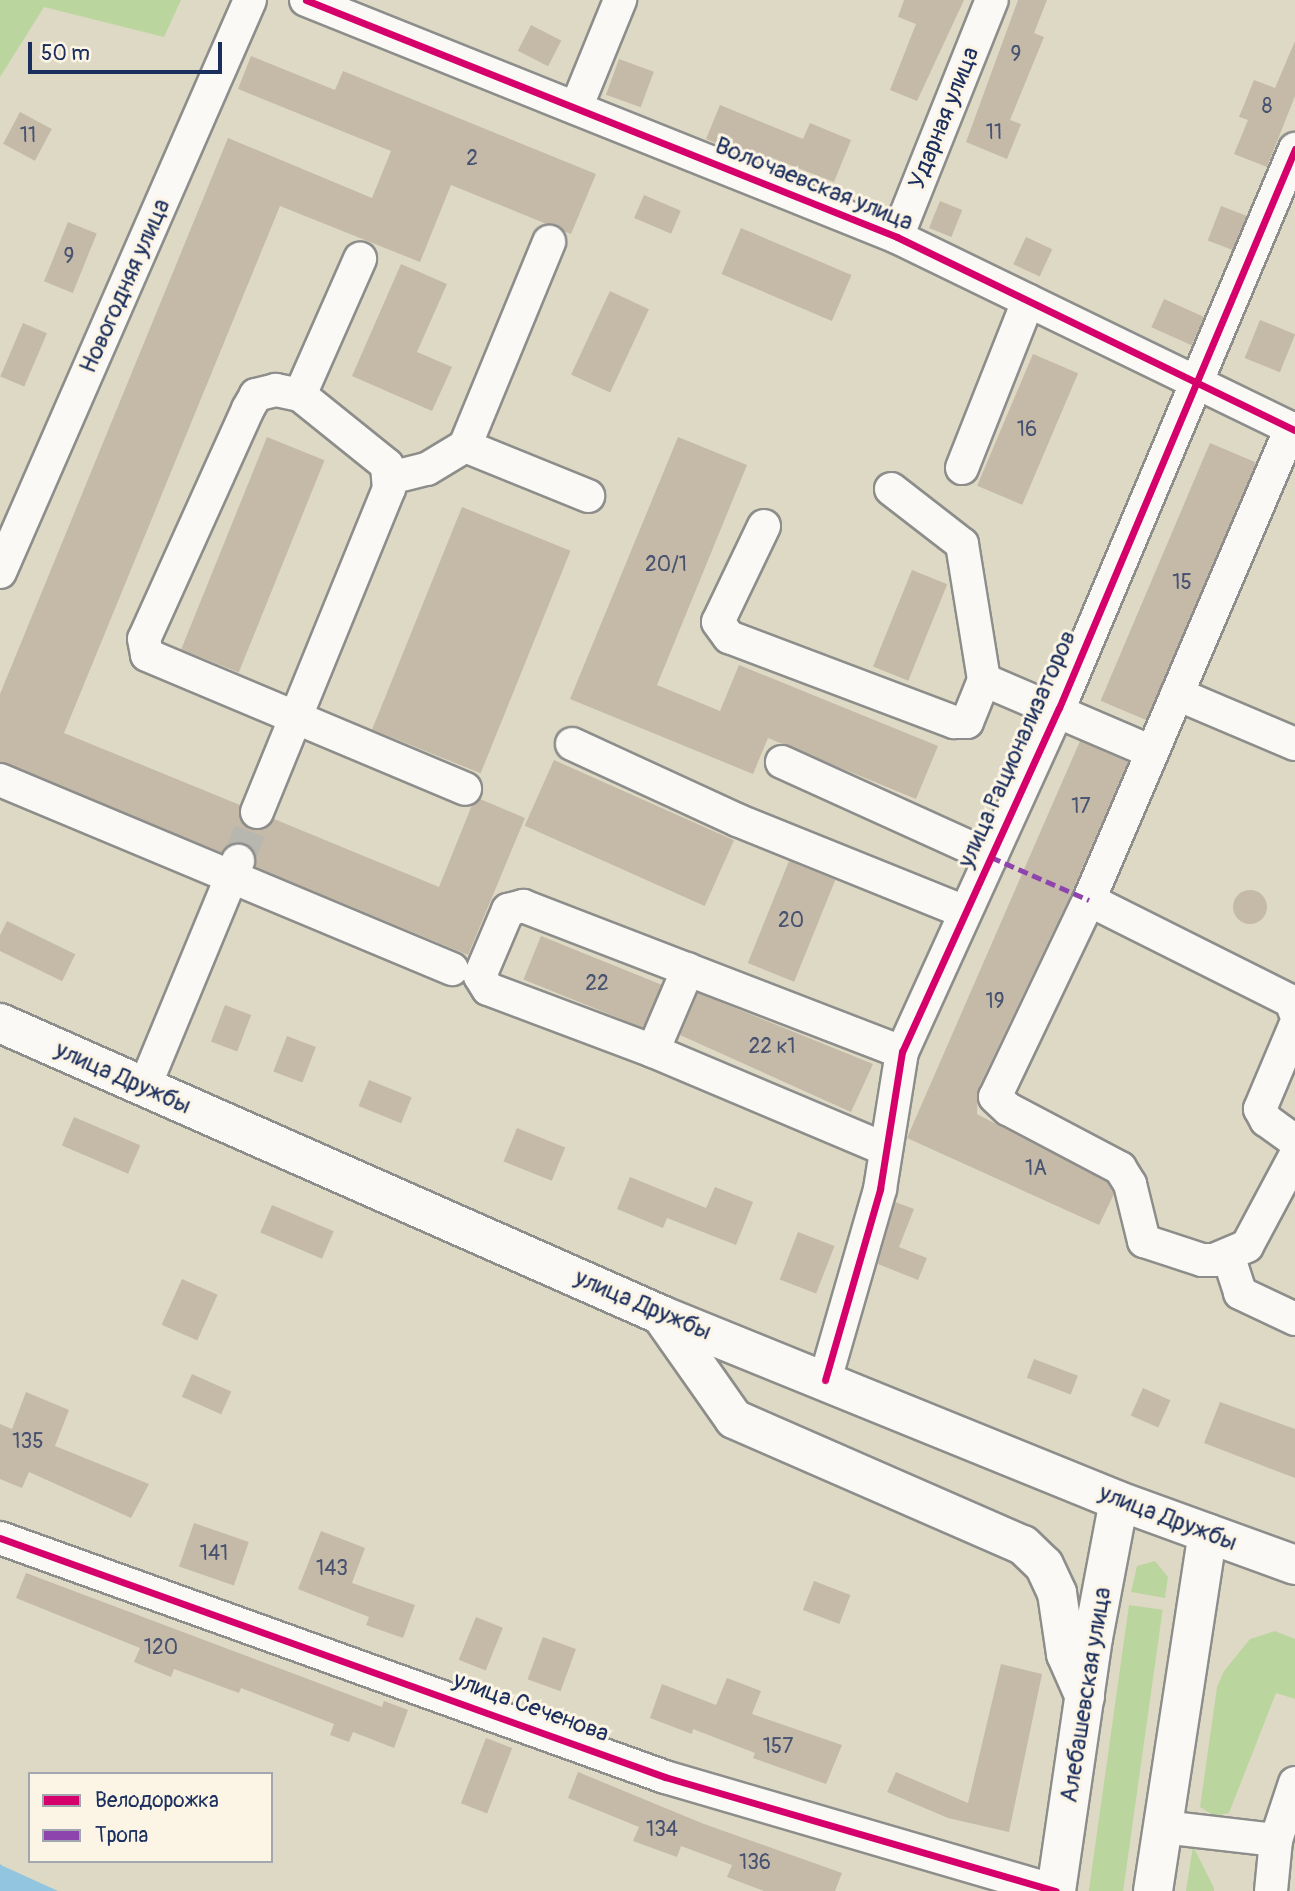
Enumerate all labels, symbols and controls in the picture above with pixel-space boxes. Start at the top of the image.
scale bar [32,28,226,72]
text: 50 m [41,40,90,67]
house number: 9 [1011,42,1021,68]
street label: Ударная улица [902,43,986,193]
house number: 8 [1262,94,1272,120]
house number: 11 [986,120,1002,146]
house number: 11 [20,123,36,149]
street label: Волочаевская улица [711,131,917,237]
house number: 2 [466,146,478,172]
street label: Новогодняя улица [74,194,176,378]
house number: 9 [64,244,74,270]
house number: 16 [1017,417,1037,443]
house number: 20/1 [645,552,687,578]
house number: 15 [1172,570,1192,596]
street label: улица Рационализаторов [952,626,1082,872]
house number: 17 [1071,794,1091,820]
house number: 20 [778,908,804,934]
house number: 22 [585,971,609,997]
house number: 19 [985,989,1005,1015]
house number: 22 к1 [748,1034,796,1060]
street label: улица Дружбы [51,1035,195,1121]
house number: 1А [1025,1156,1047,1182]
street label: улица Дружбы [570,1263,716,1347]
house number: 135 [12,1429,44,1455]
street label: улица Дружбы [1095,1478,1241,1558]
house number: 141 [200,1541,228,1567]
house number: 143 [316,1556,348,1582]
street label: Алебашевская улица [1055,1585,1117,1805]
house number: 120 [144,1635,178,1661]
street label: улица Сеченова [449,1666,613,1748]
house number: 157 [763,1734,793,1760]
legend [28,1772,273,1863]
text: Велодорожка [95,1787,219,1814]
house number: 134 [646,1817,678,1843]
text: Тропа [95,1822,148,1849]
house number: 136 [739,1850,771,1876]

